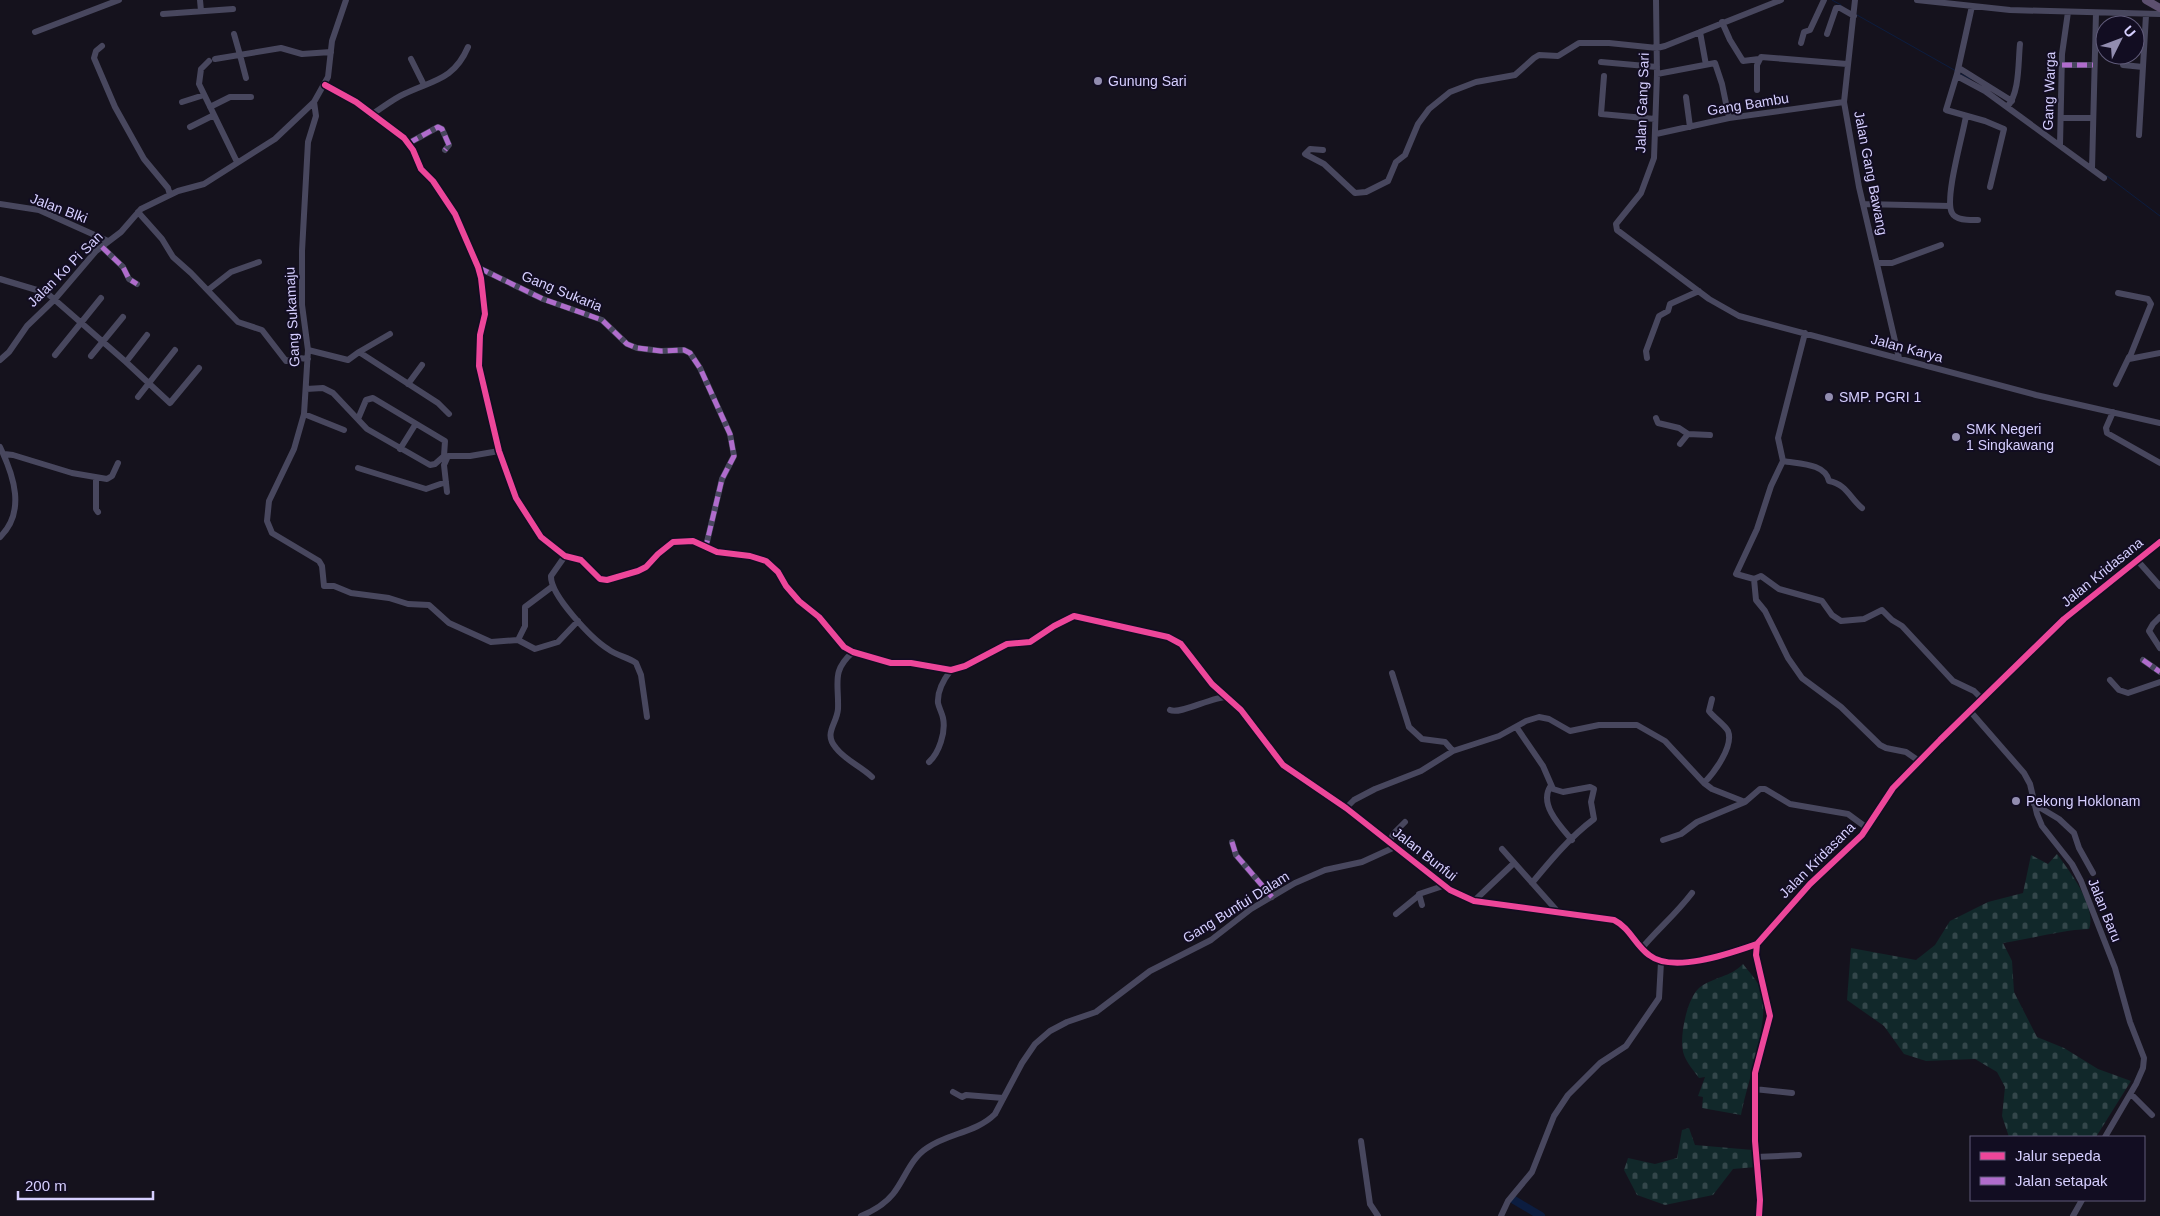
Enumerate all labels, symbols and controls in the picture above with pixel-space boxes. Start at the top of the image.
north arrow [2095,15,2145,65]
text: U [2120,22,2139,40]
street label: Gang Warga [2040,51,2058,131]
street label: Jalan Gang Sari [1632,53,1652,153]
place label: Gunung Sari [1108,73,1187,89]
marker: Gunung Sari [1092,75,1104,87]
street label: Gang Bambu [1706,90,1790,118]
street label: Jalan Gang Bawang [1851,110,1891,236]
street label: Jalan Blki [28,190,90,226]
street label: Jalan Ko Pi San [24,228,106,310]
street label: Gang Sukamaju [281,266,303,368]
street label: Gang Sukaria [519,268,605,315]
street label: Jalan Karya [1869,331,1945,365]
place label: SMP. PGRI 1 [1839,389,1921,405]
marker: SMP. PGRI 1 [1823,391,1835,403]
place label: SMK Negeri 1 Singkawang [1966,421,2054,453]
marker: SMK Negeri 1 Singkawang [1950,431,1962,443]
street label: Jalan Kridasana [2058,534,2146,610]
place label: Pekong Hoklonam [2026,793,2140,809]
marker: Pekong Hoklonam [2010,795,2022,807]
street label: Jalan Kridasana [1776,819,1858,901]
street label: Jalan Bunfui [1390,824,1460,884]
street label: Gang Bunfui Dalam [1180,868,1292,946]
street label: Jalan Baru [2085,876,2125,944]
legend [1970,1136,2145,1201]
text: Jalur sepeda [2015,1147,2102,1164]
scale bar [18,1168,152,1200]
text: Jalan setapak [2015,1172,2108,1189]
text: 200 m [25,1177,67,1194]

